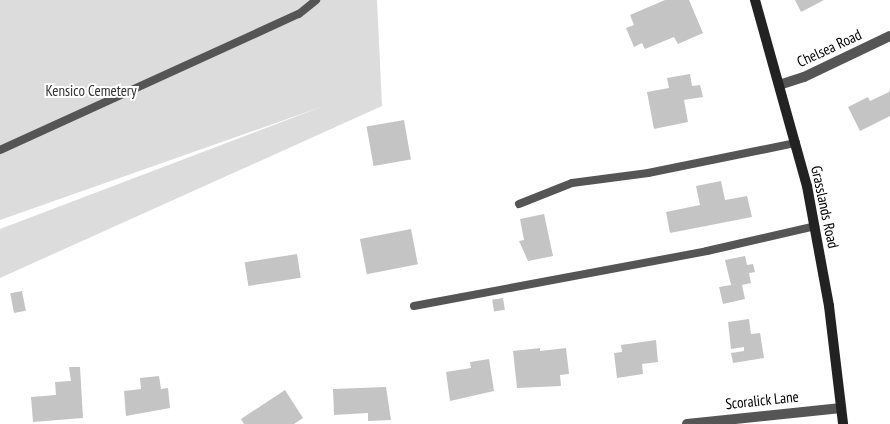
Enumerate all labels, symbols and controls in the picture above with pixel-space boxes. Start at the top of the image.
street label: Chelsea Road [794,25,864,71]
park label: Kensico Cemetery [45,82,137,100]
street label: Grasslands Road [807,164,843,250]
street label: Scoralick Lane [724,387,800,413]

